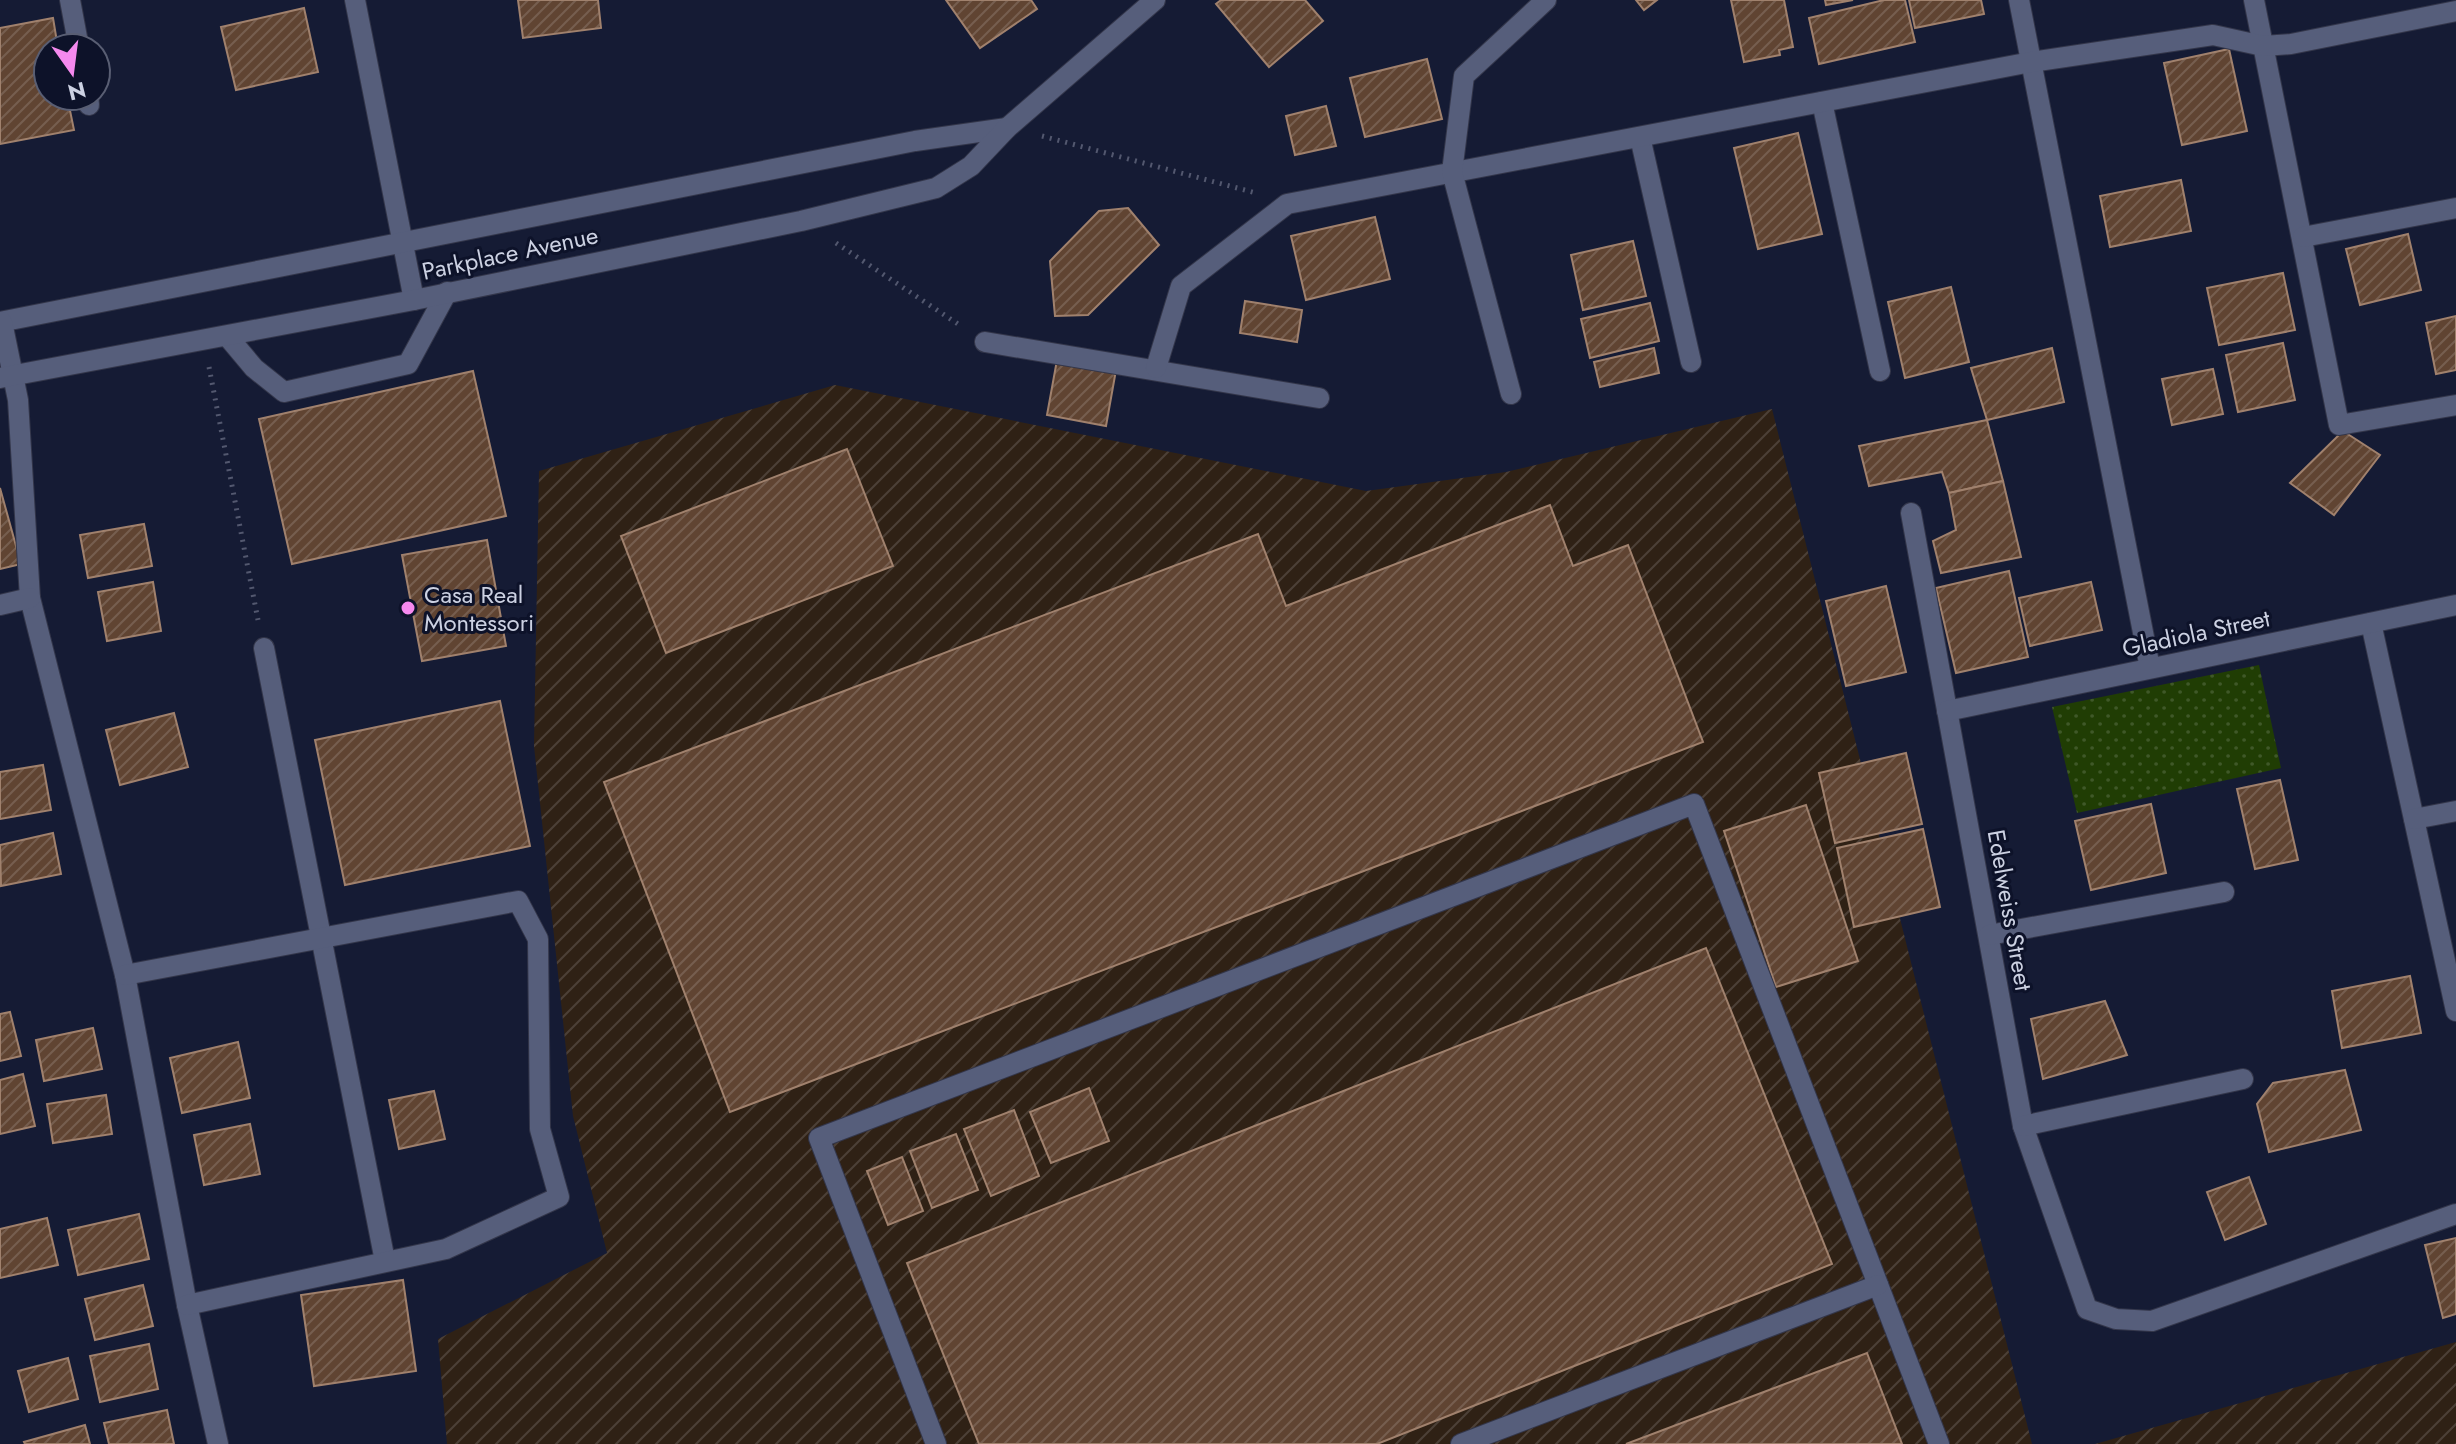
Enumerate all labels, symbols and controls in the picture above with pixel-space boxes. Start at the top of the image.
north arrow [32,32,112,112]
text: N [64,74,89,109]
street label: Parkplace Avenue [419,217,601,289]
place label: Casa Real Montessori [424,577,534,640]
marker: Casa Real Montessori [399,599,417,617]
street label: Gladiola Street [2119,600,2273,666]
street label: Edelweiss Street [1979,827,2041,994]

